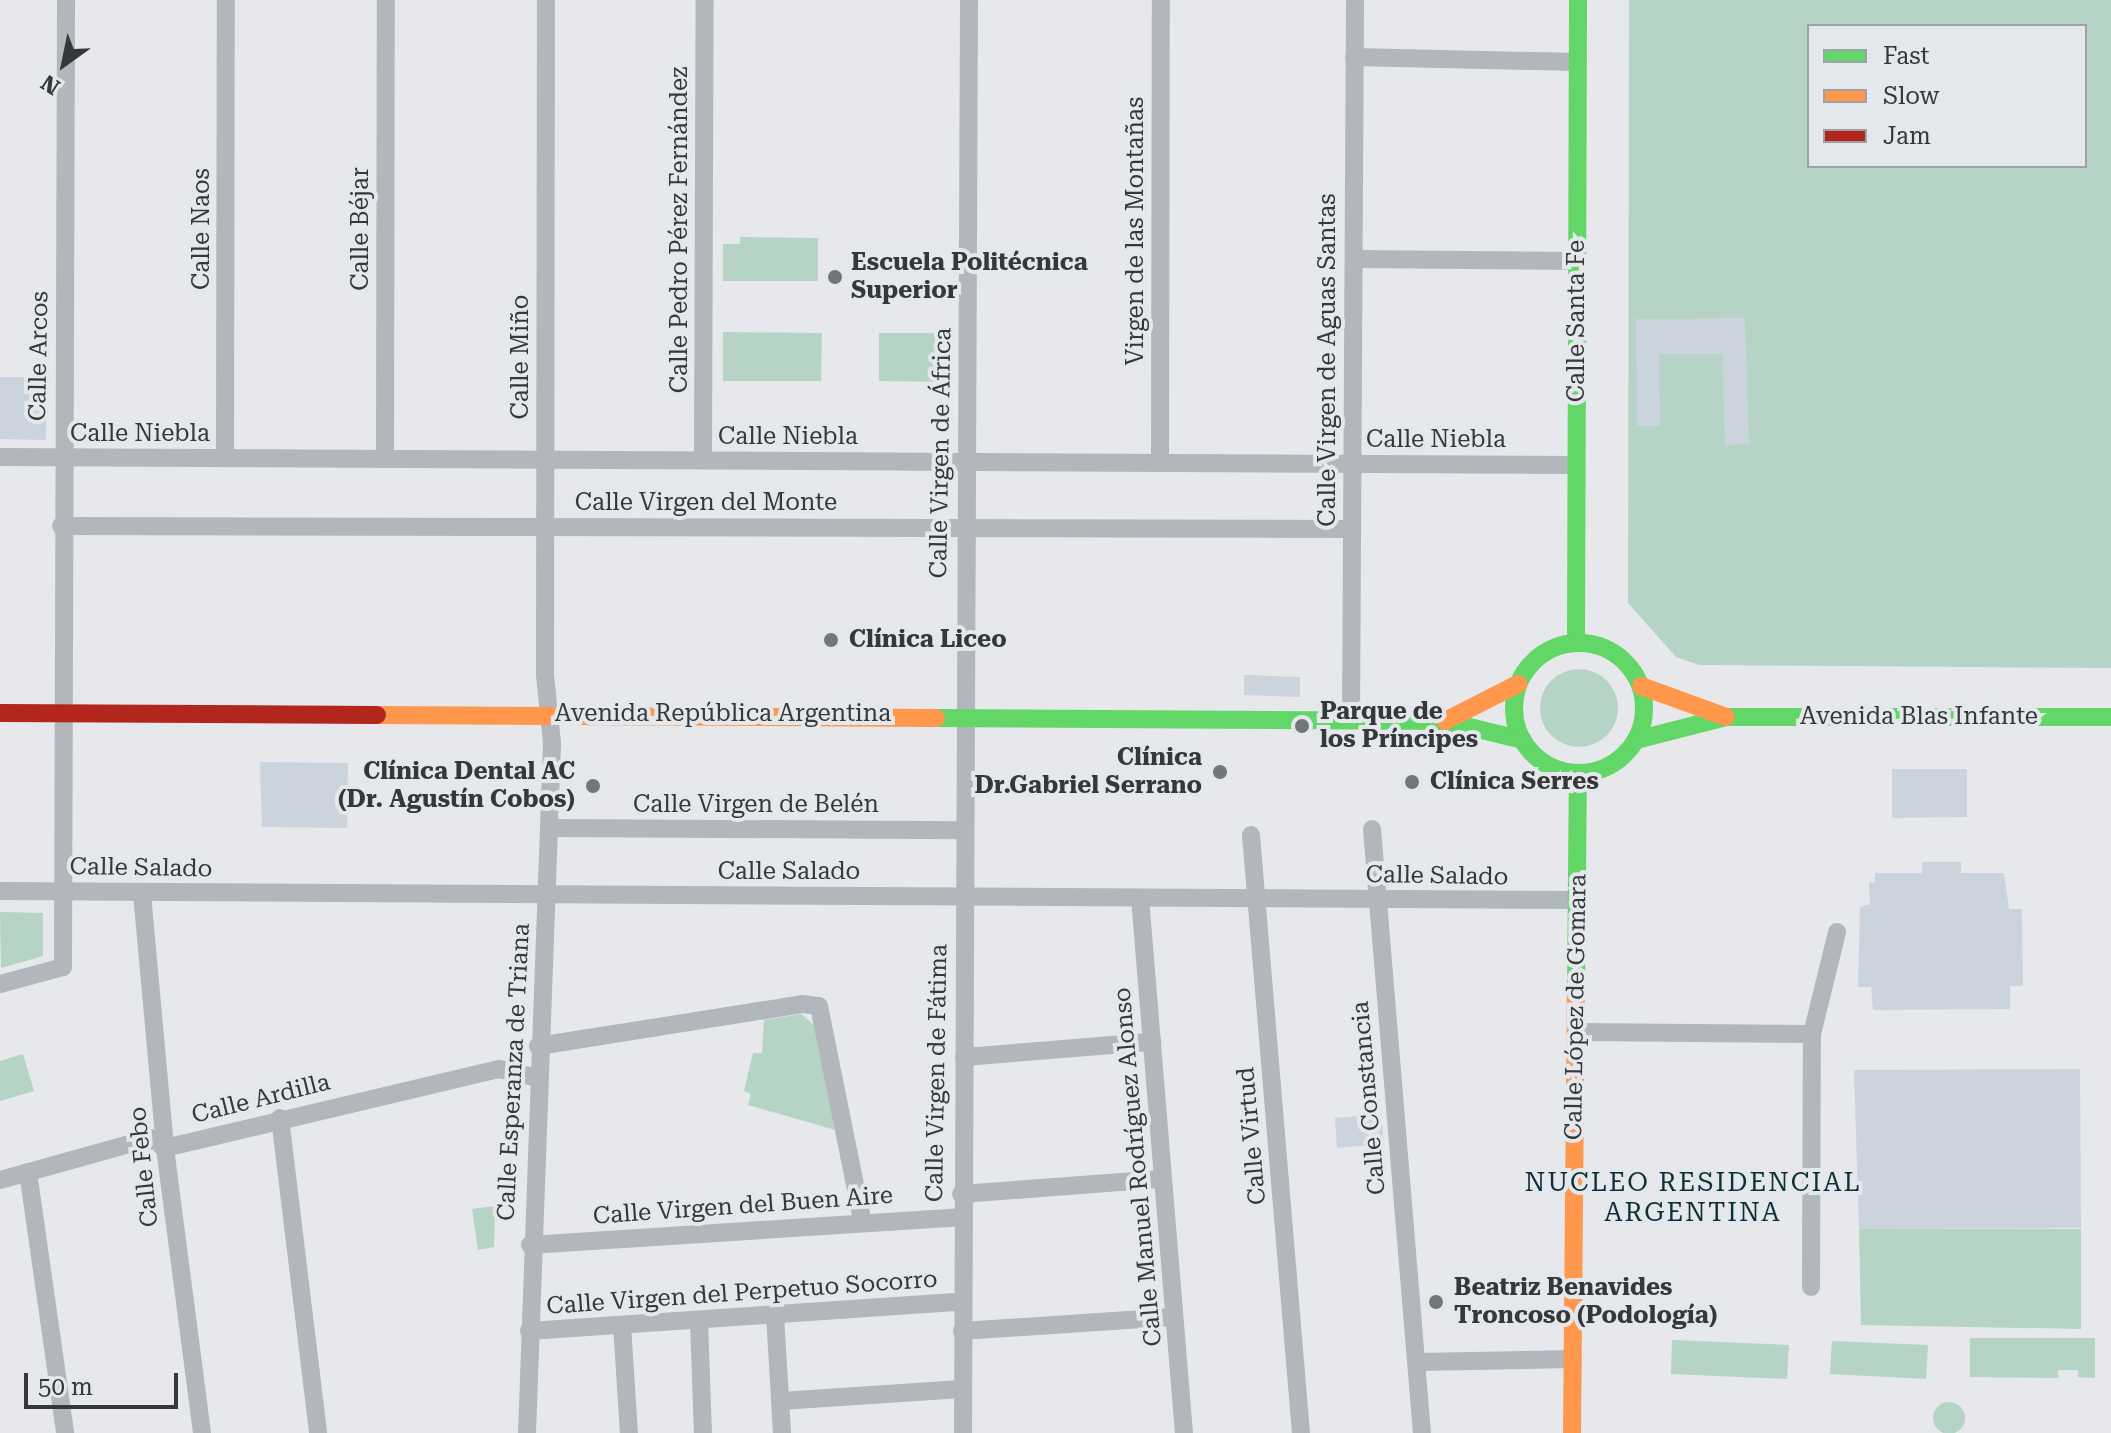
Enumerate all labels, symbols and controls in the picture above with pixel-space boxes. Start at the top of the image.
north arrow [24,24,104,104]
legend [1807,24,2087,168]
text: Fast [1883,42,1930,70]
street label: Calle Pedro Pérez Fernández [666,67,694,393]
text: N [37,69,65,100]
text: Slow [1883,82,1939,110]
street label: Virgen de las Montañas [1122,97,1150,365]
text: Jam [1883,122,1931,150]
street label: Calle Béjar [347,167,375,291]
street label: Calle Naos [188,168,216,290]
street label: Calle Virgen de Aguas Santas [1314,193,1342,527]
street label: Calle Santa Fe [1563,240,1591,402]
place label: Escuela Politécnica Superior [851,249,1088,305]
marker: Escuela Politécnica Superior [826,268,844,286]
street label: Calle Arcos [23,291,55,421]
street label: Calle Miño [507,294,535,420]
street label: Calle Virgen de África [924,327,958,579]
street label: Calle Niebla [70,420,210,448]
street label: Calle Niebla [718,423,858,451]
street label: Calle Niebla [1366,426,1506,454]
street label: Calle Virgen del Monte [575,489,837,517]
place label: Clínica Liceo [849,626,1007,654]
marker: Clínica Liceo [820,629,842,651]
place label: Parque de los Príncipes [1320,698,1478,754]
street label: Avenida República Argentina [555,700,891,728]
street label: Avenida Blas Infante [1800,703,2038,731]
marker: Parque de los Príncipes [1291,715,1313,737]
place label: Clínica Dr.Gabriel Serrano [974,744,1202,800]
place label: Clínica Dental AC (Dr. Agustín Cobos) [338,758,575,814]
marker: Clínica Dr.Gabriel Serrano [1209,761,1231,783]
place label: Clínica Serres [1430,768,1599,796]
marker: Clínica Serres [1401,771,1423,793]
marker: Clínica Dental AC (Dr. Agustín Cobos) [582,775,604,797]
street label: Calle Virgen de Belén [633,791,879,819]
street label: Calle Salado [69,852,213,884]
street label: Calle Salado [718,858,860,886]
street label: Calle Salado [1365,860,1509,892]
street label: Calle López de Gomara [1559,874,1593,1140]
street label: Calle Esperanza de Triana [492,922,536,1222]
street label: Calle Virgen de Fátima [920,944,954,1202]
street label: Calle Manuel Rodríguez Alonso [1108,986,1168,1348]
street label: Calle Constancia [1346,1000,1392,1196]
street label: Calle Virtud [1232,1066,1272,1206]
street label: Calle Ardilla [189,1068,333,1130]
street label: Calle Febo [123,1105,165,1229]
district label: NUCLEO RESIDENCIAL ARGENTINA [1524,1167,1862,1228]
street label: Calle Virgen del Buen Aire [592,1181,894,1231]
street label: Calle Virgen del Perpetuo Socorro [546,1265,938,1321]
place label: Beatriz Benavides Troncoso (Podología) [1454,1274,1717,1330]
marker: Beatriz Benavides Troncoso (Podología) [1425,1291,1447,1313]
scale bar [28,1357,182,1407]
text: 50 m [38,1373,93,1401]

